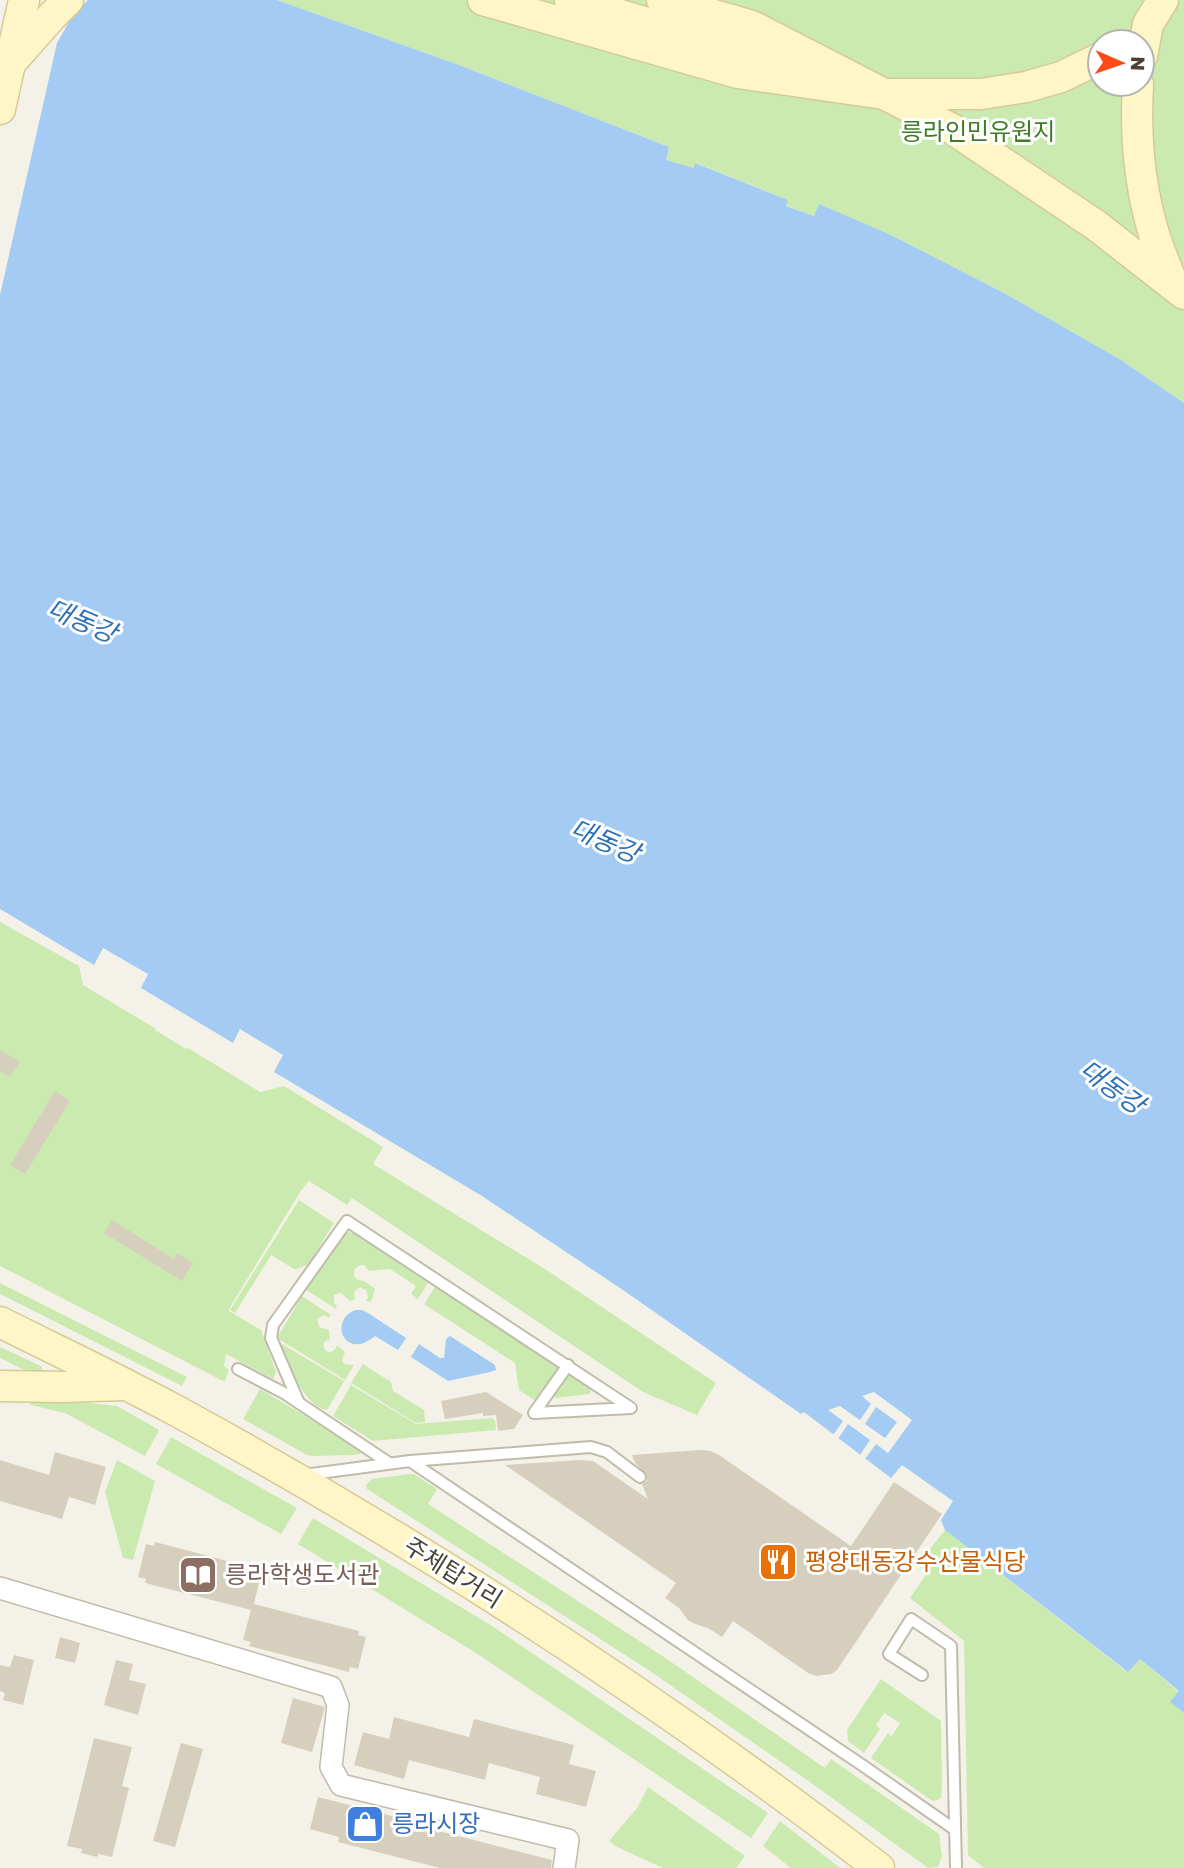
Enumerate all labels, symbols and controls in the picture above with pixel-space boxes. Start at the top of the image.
north arrow [1086,28,1156,98]
text: N [1127,56,1150,71]
park label: 릉라인민유원지 [901,116,1055,145]
water label: 대동강 [43,592,124,650]
water label: 대동강 [566,812,647,870]
water label: 대동강 [1074,1053,1153,1122]
street label: 주체탑거리 [399,1530,508,1613]
restaurant icon: 평양대동강수산물식당 [757,1541,799,1583]
place label: 평양대동강수산물식당 [805,1546,1026,1575]
library icon: 릉라학생도서관 [177,1554,219,1596]
place label: 릉라학생도서관 [225,1559,380,1588]
shop icon: 릉라시장 [344,1803,386,1845]
place label: 릉라시장 [392,1808,480,1837]

